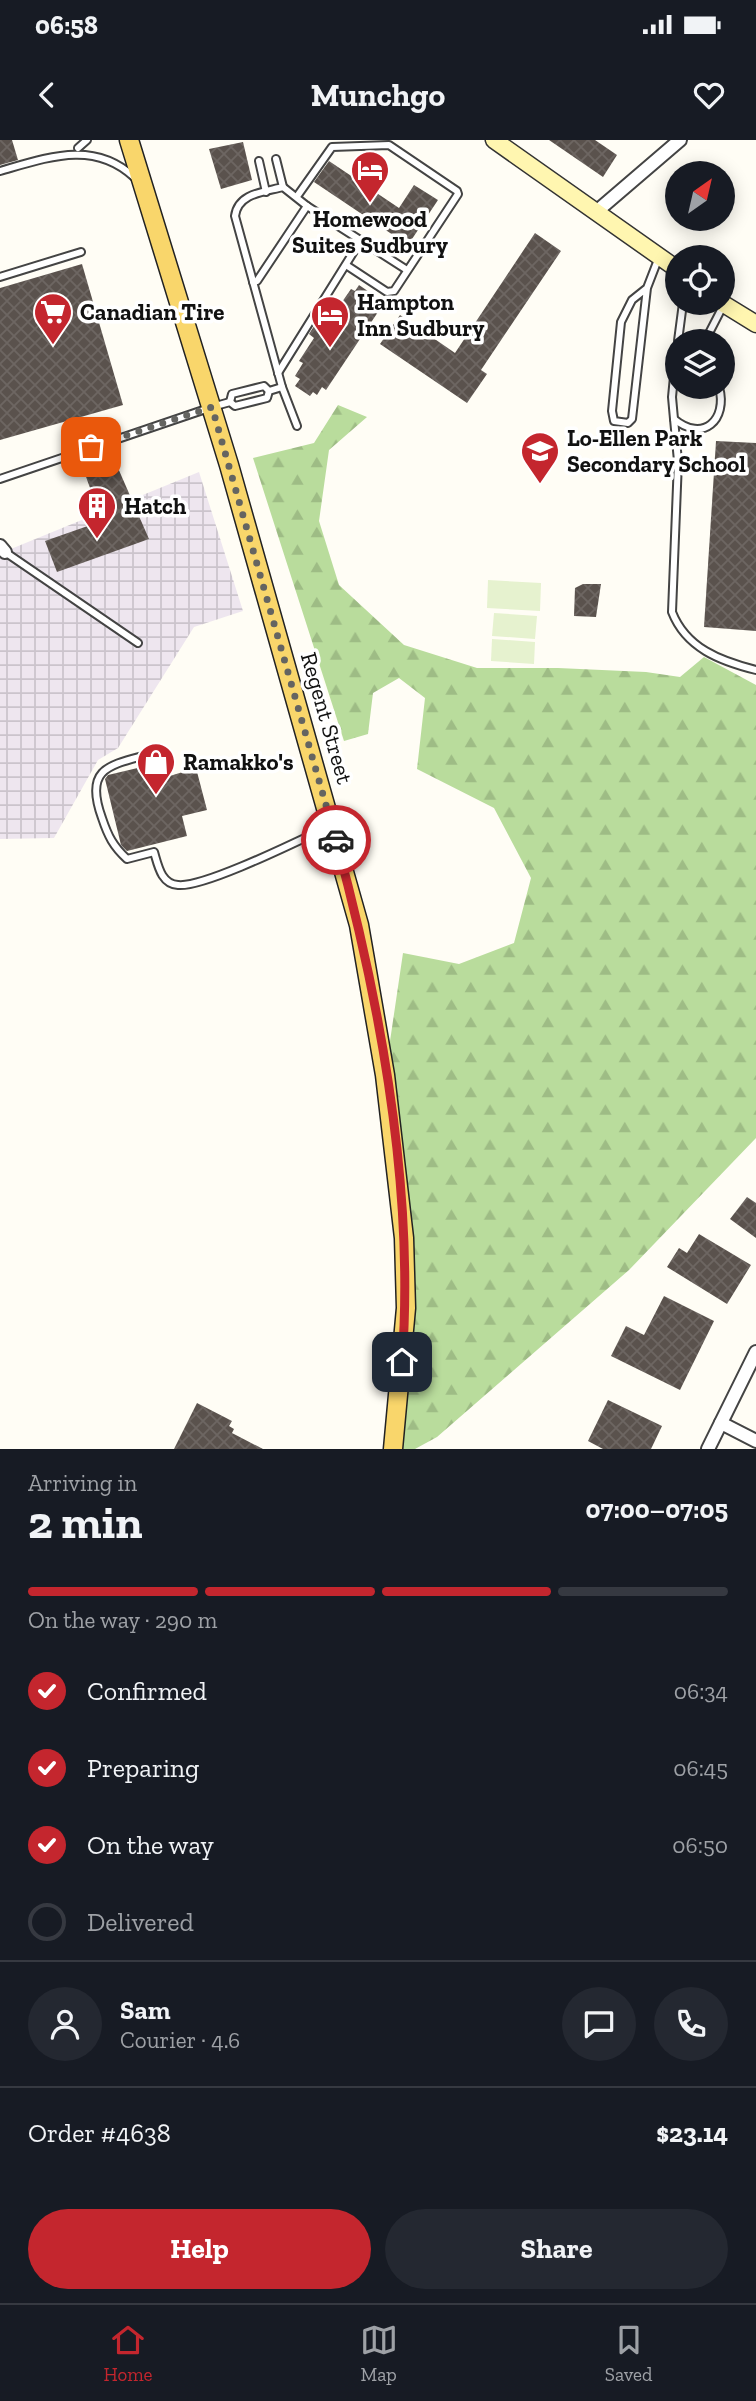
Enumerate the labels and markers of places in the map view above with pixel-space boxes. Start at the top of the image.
hotel icon: Homewood Suites Sudbury [349,149,391,204]
place label: Homewood Suites Sudbury [292,205,449,259]
place label: Hampton Inn Sudbury [357,288,485,342]
supermarket icon: Canadian Tire [32,291,74,346]
hotel icon: Hampton Inn Sudbury [309,294,351,349]
place label: Canadian Tire [80,298,224,326]
pin [61,417,121,477]
place label: Lo-Ellen Park Secondary School [567,424,746,478]
school or university icon: Lo-Ellen Park Secondary School [519,430,561,485]
building icon: Hatch [76,485,118,540]
place label: Hatch [124,492,187,520]
shop icon: Ramakko's [135,741,177,796]
place label: Ramakko's [183,748,294,776]
pin [372,1332,432,1392]

